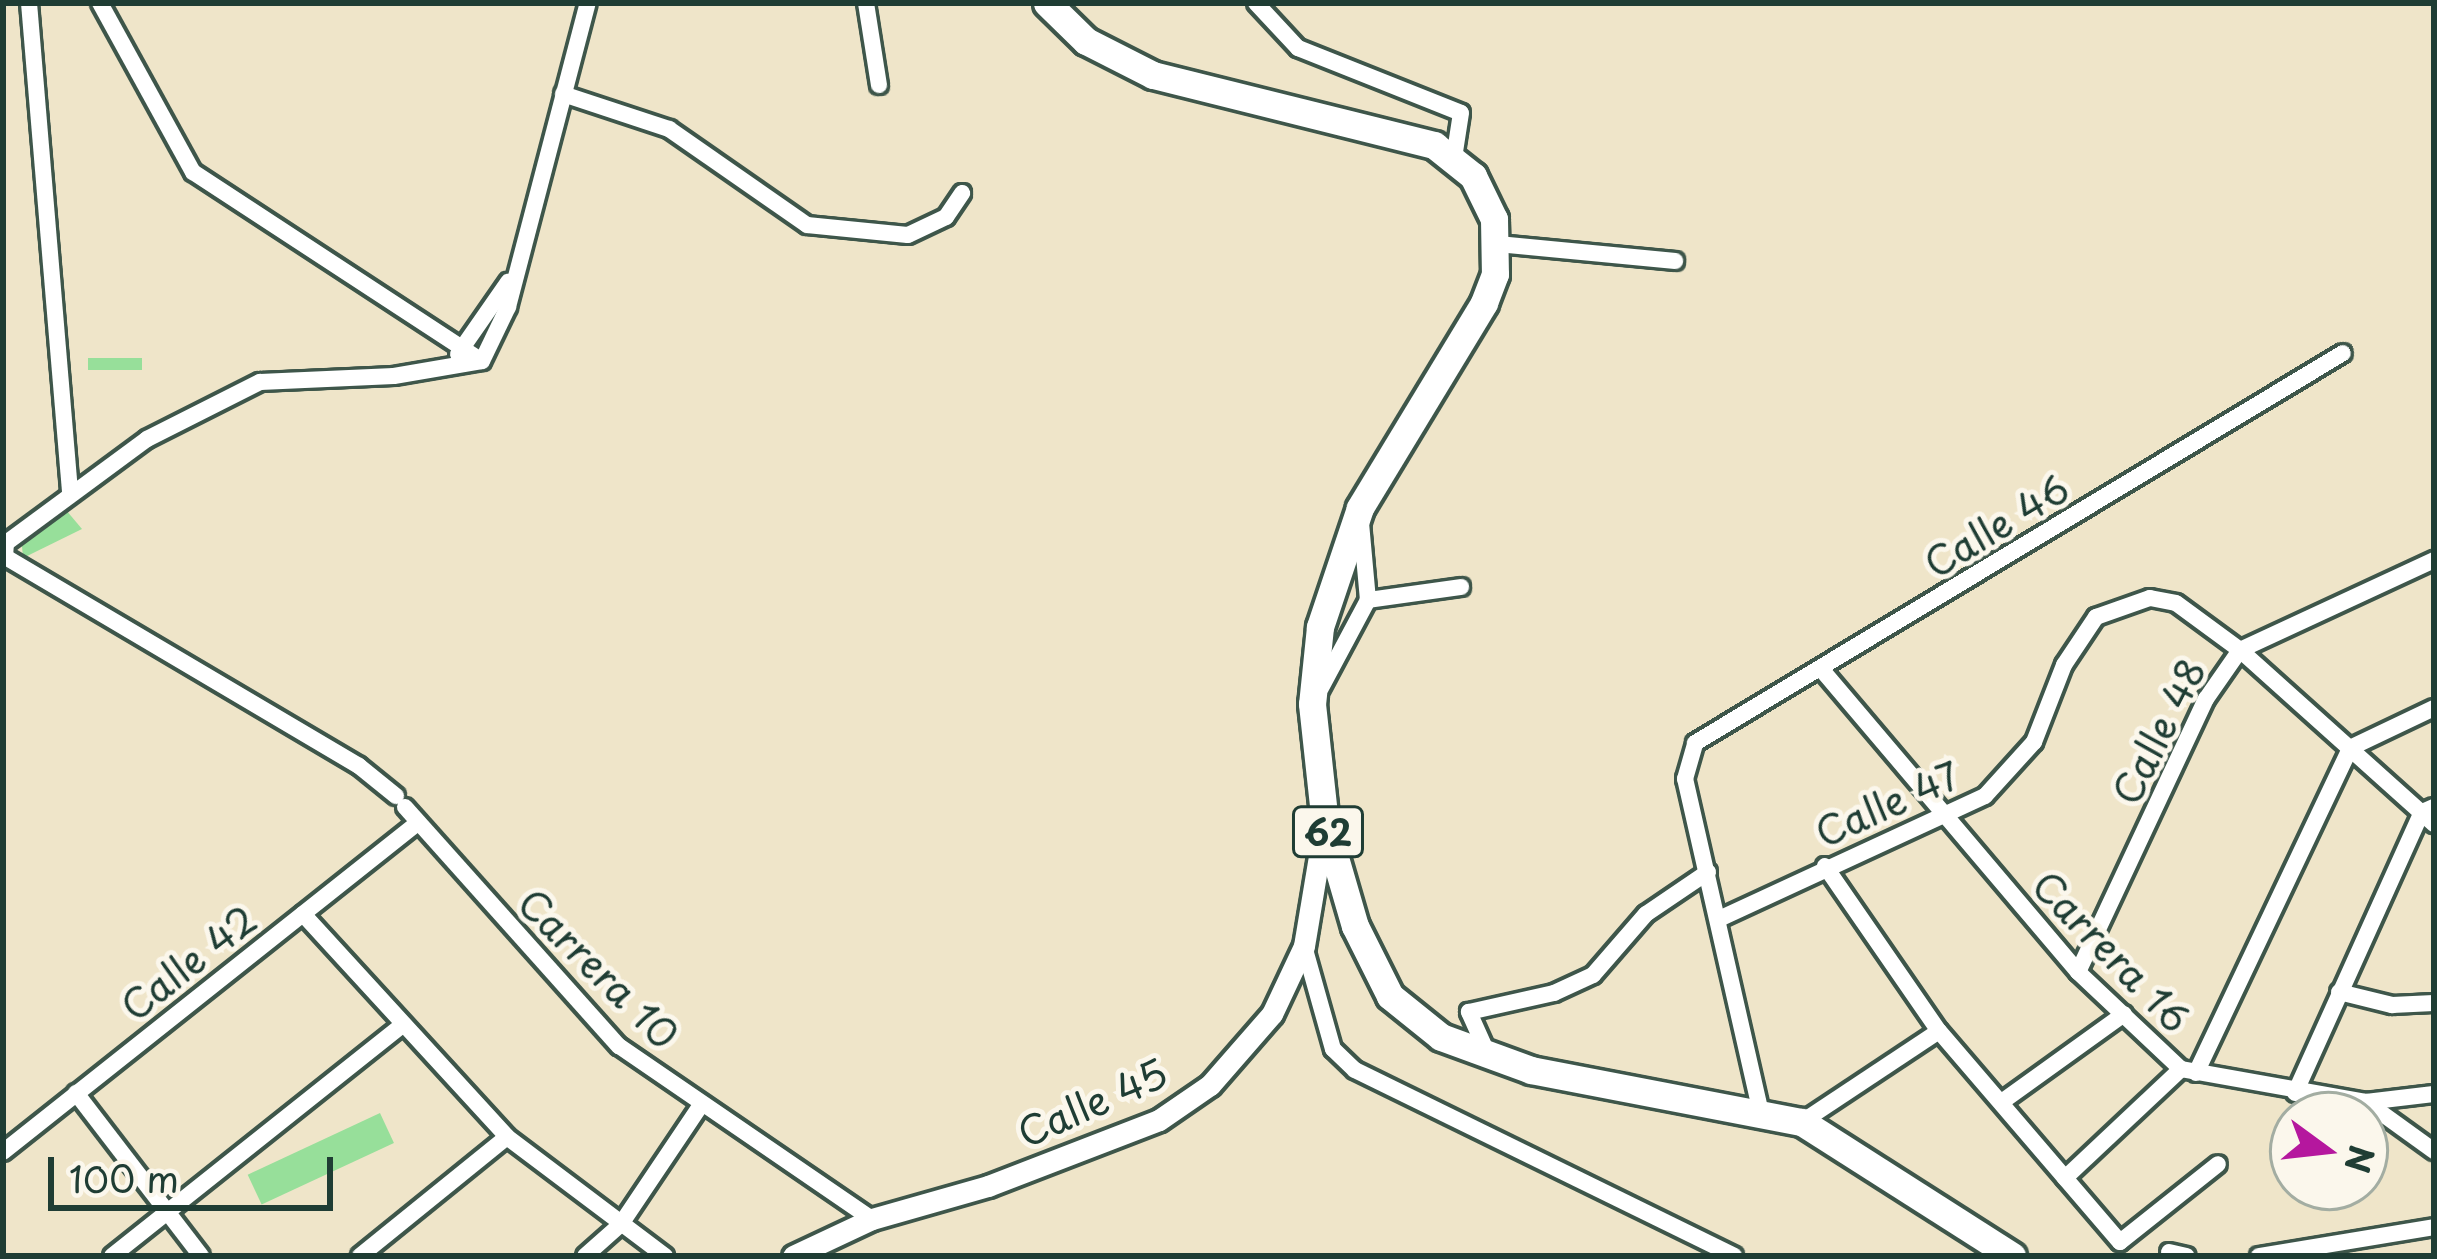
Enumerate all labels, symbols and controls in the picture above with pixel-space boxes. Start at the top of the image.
street label: Calle 46 [1915,464,2077,586]
street label: Calle 48 [2101,650,2215,812]
street label: Calle 47 [1807,750,1967,856]
road number: 62 [1289,802,1367,862]
street label: Carrera 16 [2023,860,2201,1042]
street label: Carrera 10 [509,878,689,1058]
street label: Calle 42 [111,895,265,1029]
street label: Calle 45 [1011,1049,1173,1155]
north arrow [2269,1091,2389,1211]
scale bar [54,1133,339,1207]
text: N [2333,1140,2388,1179]
text: 100 m [69,1151,179,1205]

